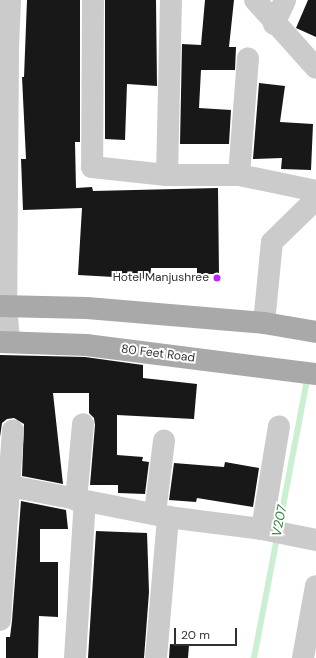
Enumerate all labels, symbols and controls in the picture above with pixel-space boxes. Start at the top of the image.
place label: Hotel Manjushree [113,271,209,285]
marker: Hotel Manjushree [212,273,222,283]
street label: 80 Feet Road [120,342,196,366]
water label: V207 [269,504,291,538]
scale bar [176,620,239,646]
text: 20 m [181,627,210,643]

